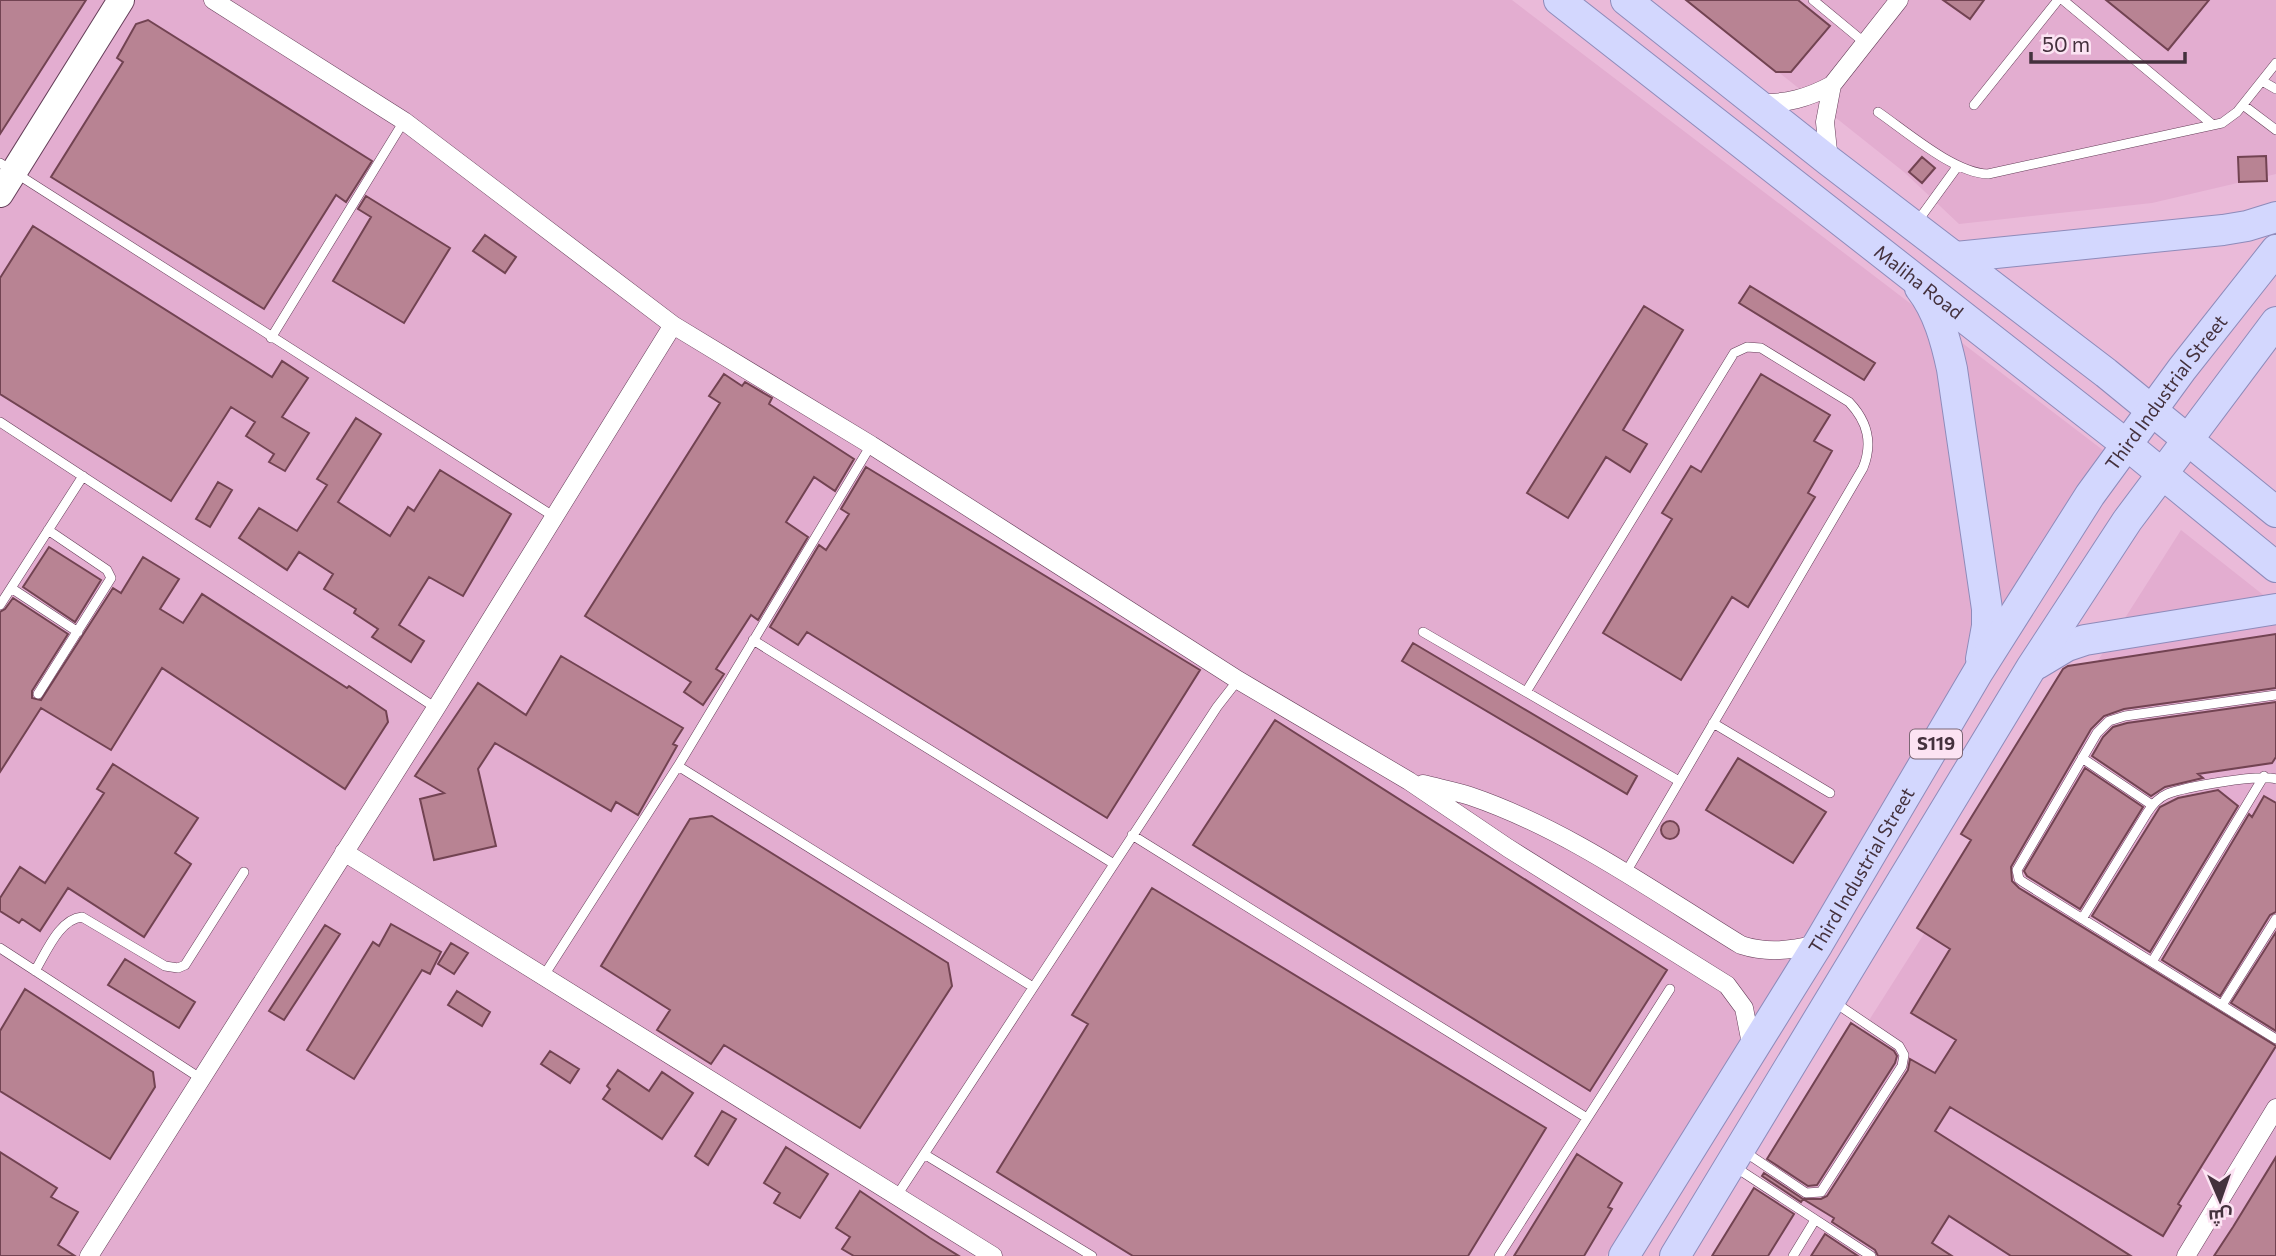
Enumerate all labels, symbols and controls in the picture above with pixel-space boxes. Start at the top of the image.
scale bar [2031,21,2185,65]
text: 50 m [2042,31,2090,56]
street label: Maliha Road [1870,240,1968,323]
street label: Third Industrial Street [2100,310,2232,475]
road number: S119 [1910,730,1962,758]
street label: Third Industrial Street [1803,783,1919,957]
north arrow [2185,1165,2255,1235]
text: ش [2208,1205,2233,1229]

